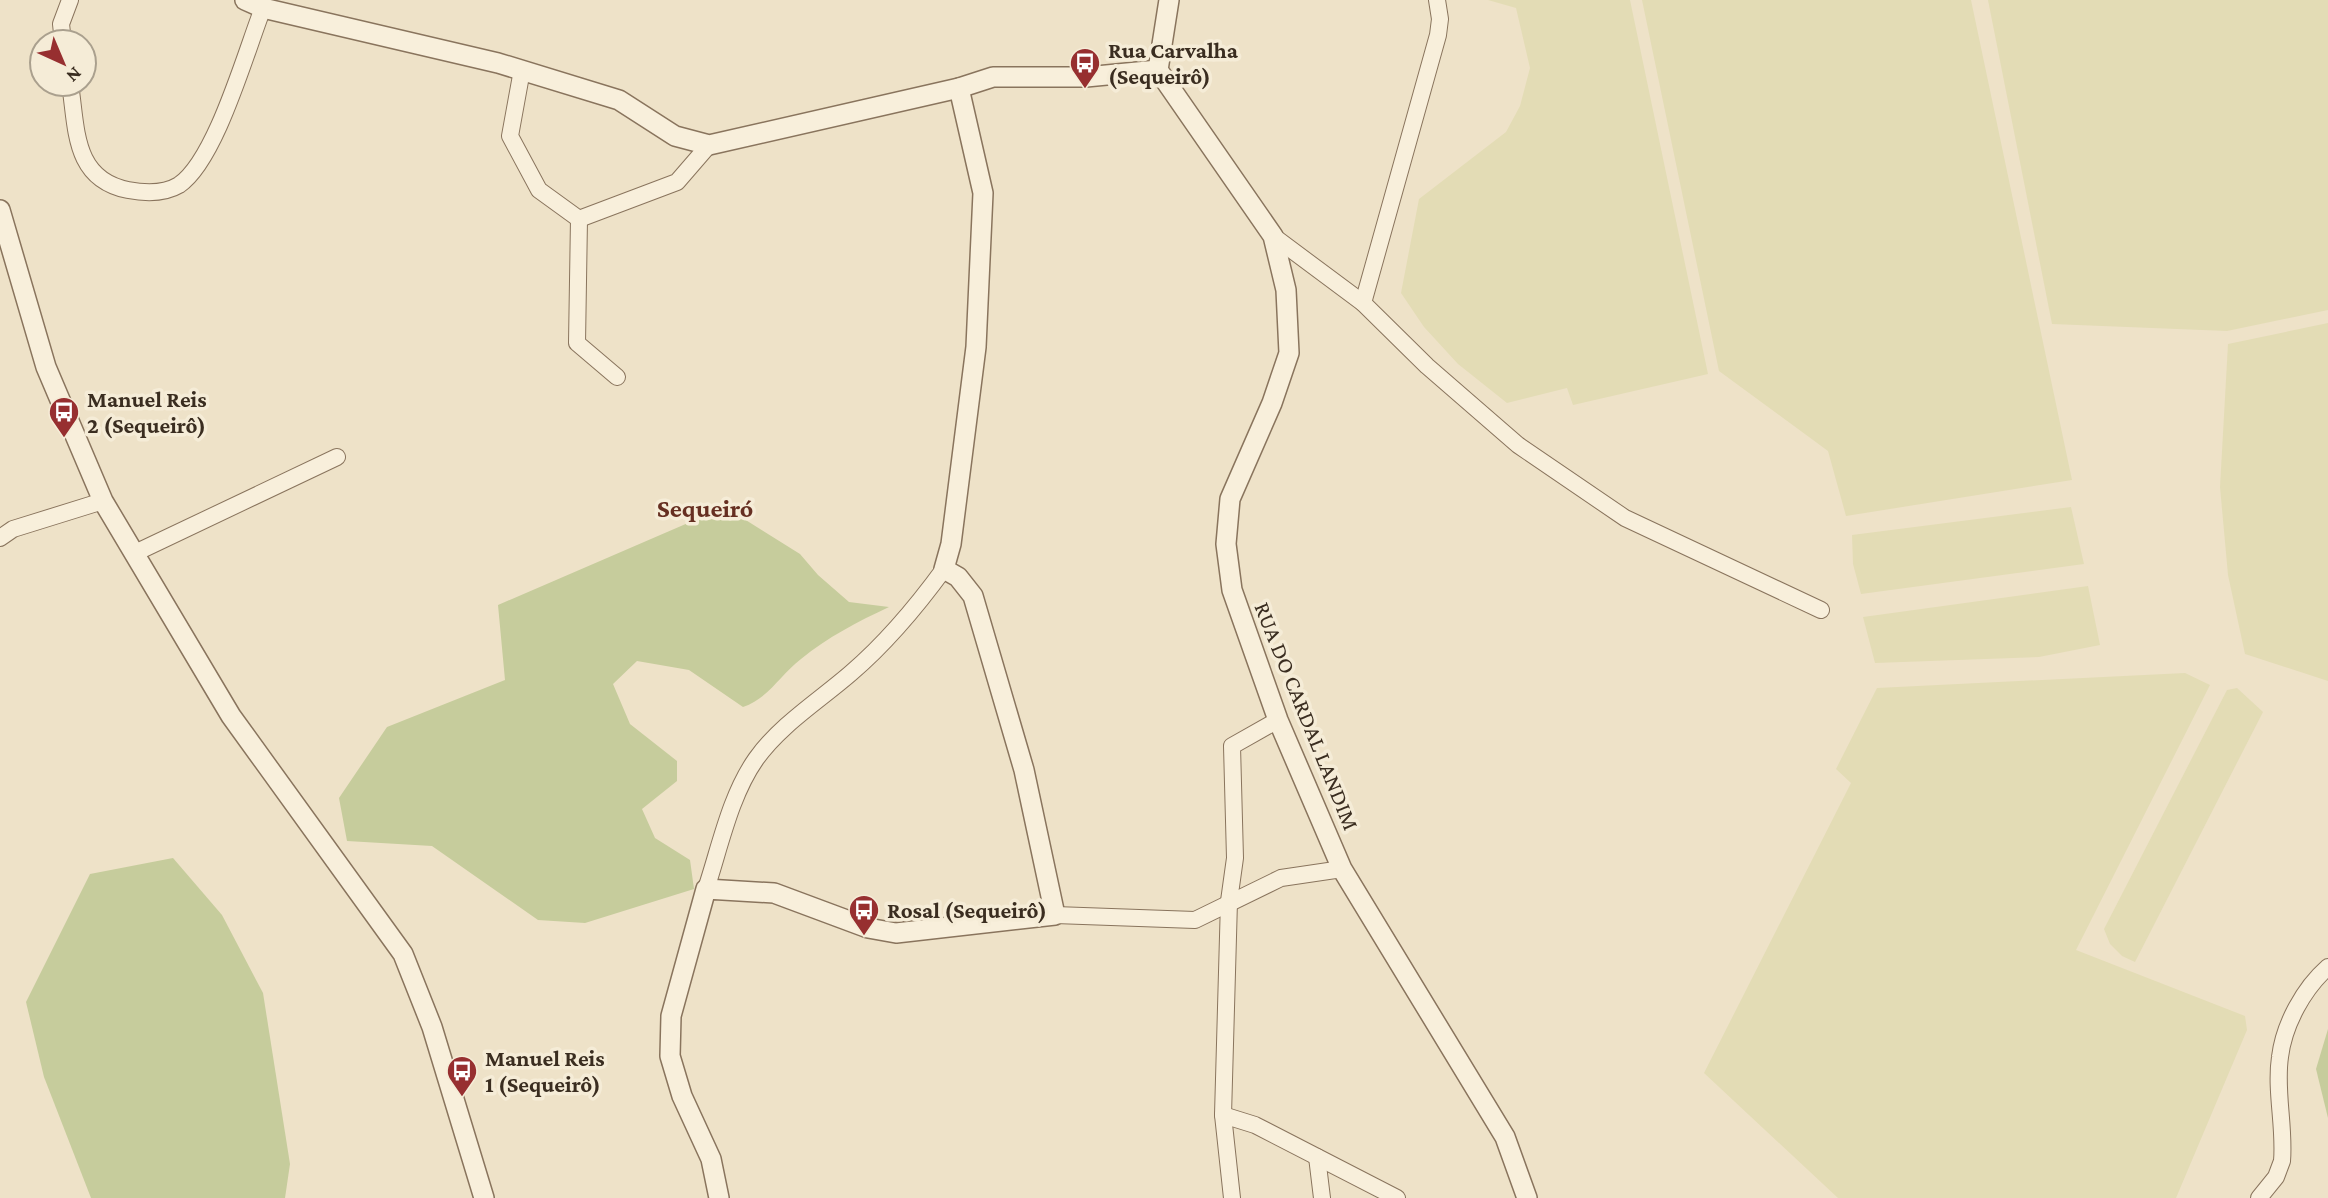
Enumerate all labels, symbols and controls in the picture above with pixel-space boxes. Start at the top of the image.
north arrow [28,28,98,98]
place label: Rua Carvalha (Sequeirô) [1108,37,1239,90]
bus stop icon: Rua Carvalha (Sequeirô) [1068,46,1102,90]
text: N [62,63,86,87]
place label: Manuel Reis 2 (Sequeirô) [87,386,207,439]
bus stop icon: Manuel Reis 2 (Sequeirô) [47,395,81,439]
district label: Sequeiró [657,494,753,523]
street label: RUA DO CARDAL LANDIM [1249,598,1365,834]
bus stop icon: Rosal (Sequeirô) [847,893,881,937]
place label: Rosal (Sequeirô) [887,897,1047,924]
place label: Manuel Reis 1 (Sequeirô) [485,1045,605,1098]
bus stop icon: Manuel Reis 1 (Sequeirô) [445,1054,479,1098]

